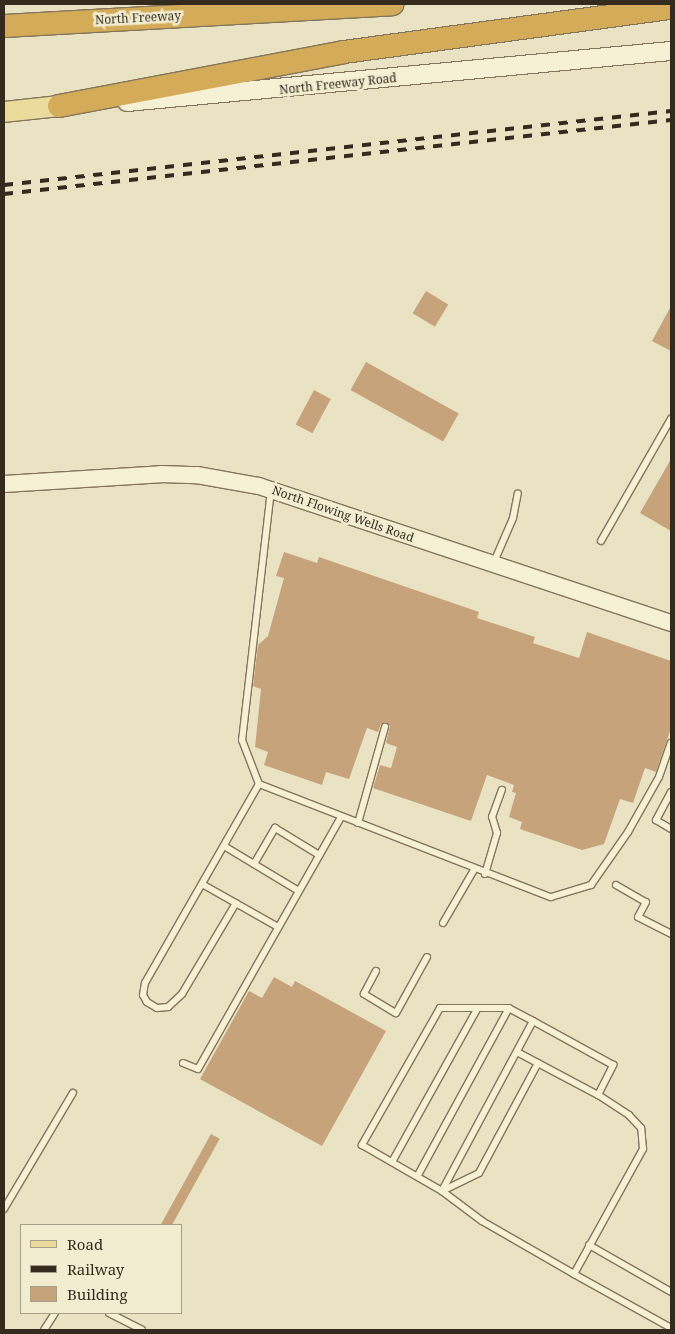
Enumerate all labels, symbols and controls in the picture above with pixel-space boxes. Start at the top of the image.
street label: North Freeway [95,9,181,27]
street label: North Freeway Road [279,71,397,97]
street label: North Flowing Wells Road [270,483,416,545]
legend [20,1224,182,1314]
text: Road [67,1234,103,1254]
text: Railway [67,1259,124,1279]
text: Building [67,1284,128,1304]

